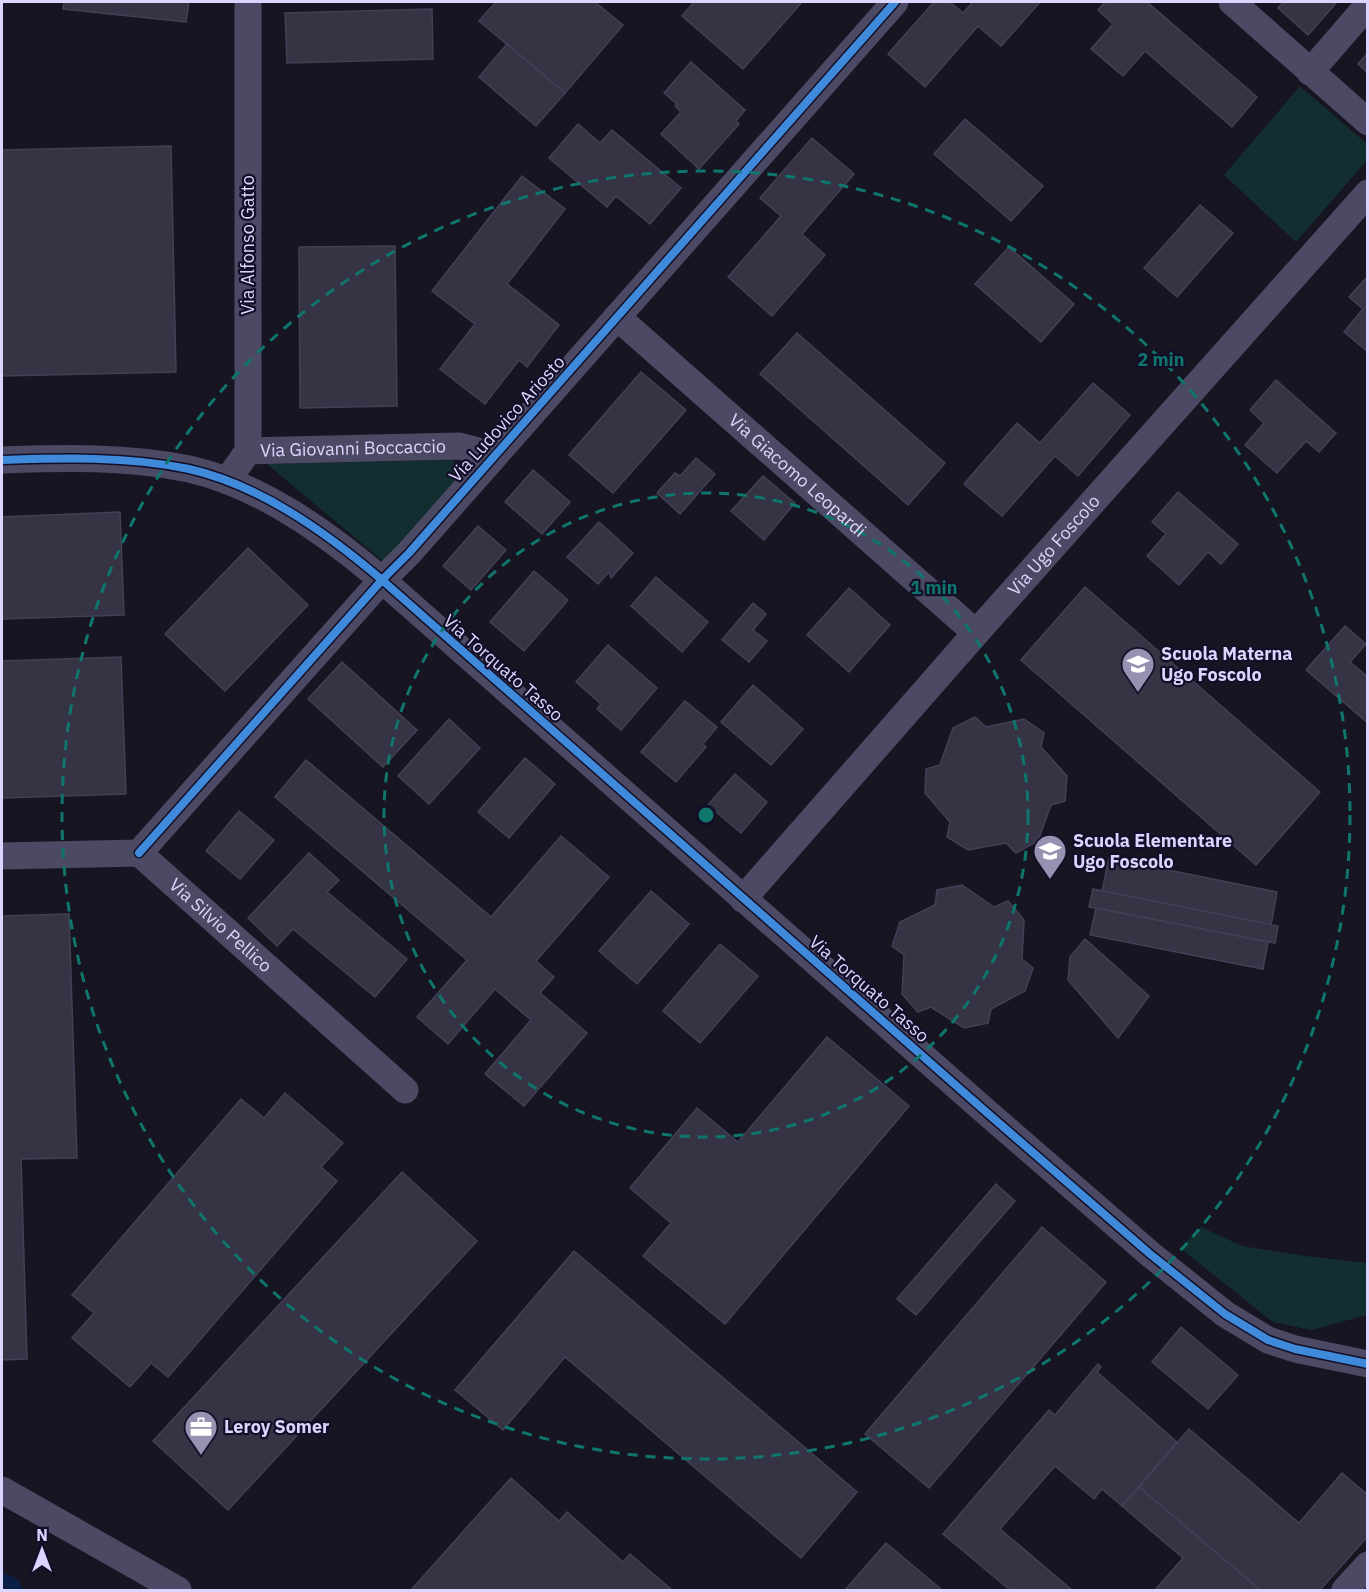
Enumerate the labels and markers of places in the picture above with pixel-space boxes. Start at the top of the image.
place label: Scuola Materna Ugo Foscolo [1161,642,1292,686]
school or university icon: Scuola Materna Ugo Foscolo [1120,646,1156,693]
centre of rings [696,805,716,825]
place label: Scuola Elementare Ugo Foscolo [1073,829,1232,873]
school or university icon: Scuola Elementare Ugo Foscolo [1032,833,1068,880]
office icon: Leroy Somer [183,1409,219,1456]
place label: Leroy Somer [224,1415,329,1438]

